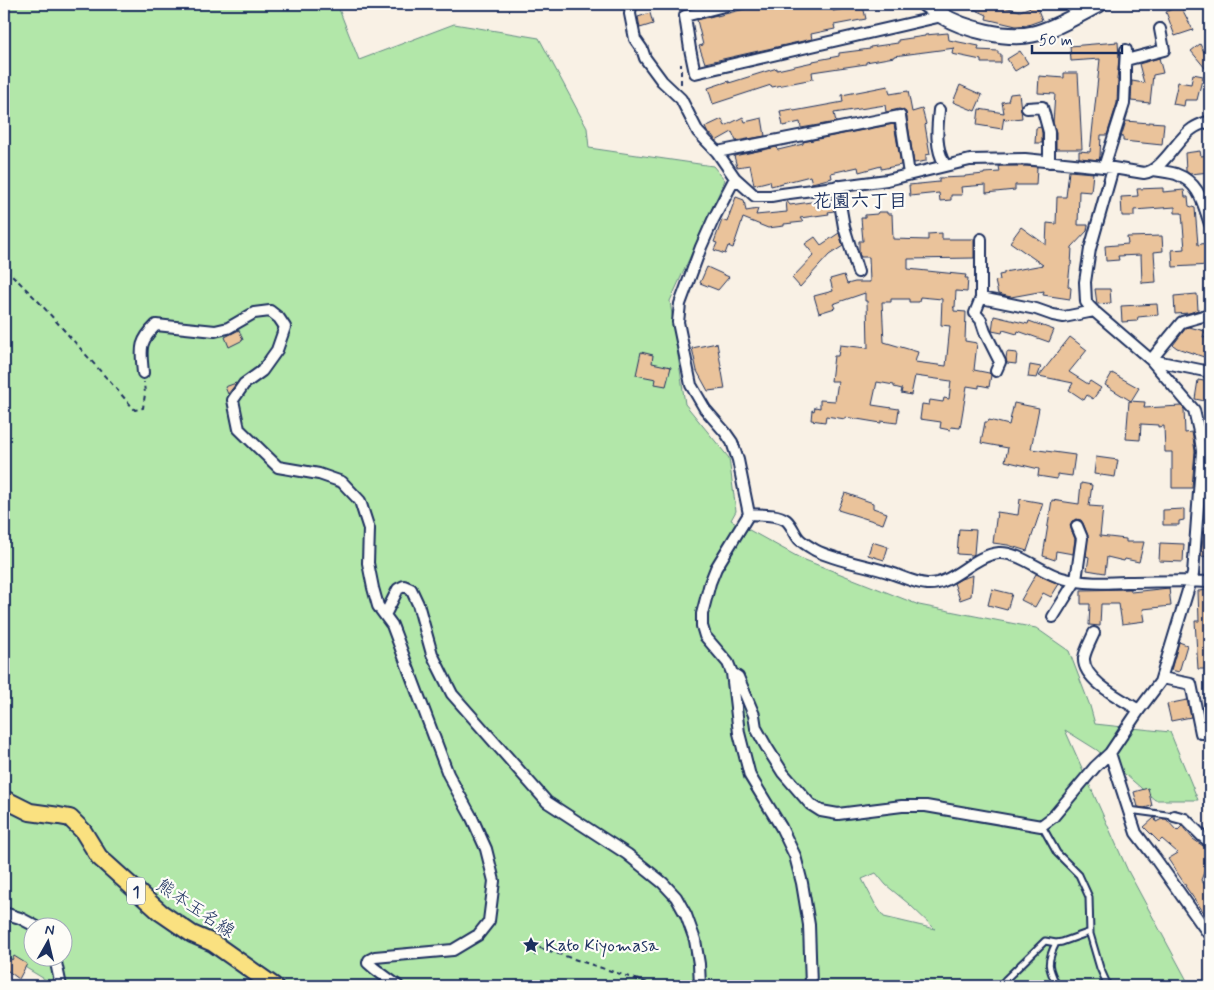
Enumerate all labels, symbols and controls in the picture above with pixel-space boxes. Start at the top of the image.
scale bar [1032,22,1122,54]
text: 50 m [1039,31,1073,51]
district label: 花園六丁目 [812,189,908,214]
street label: 熊本玉名線 [151,874,239,944]
road number: 1 [127,878,145,904]
north arrow [22,918,72,968]
text: N [44,921,56,940]
place label: Kato Kiyomasa [545,934,659,958]
place icon: Kato Kiyomasa [521,935,541,955]

